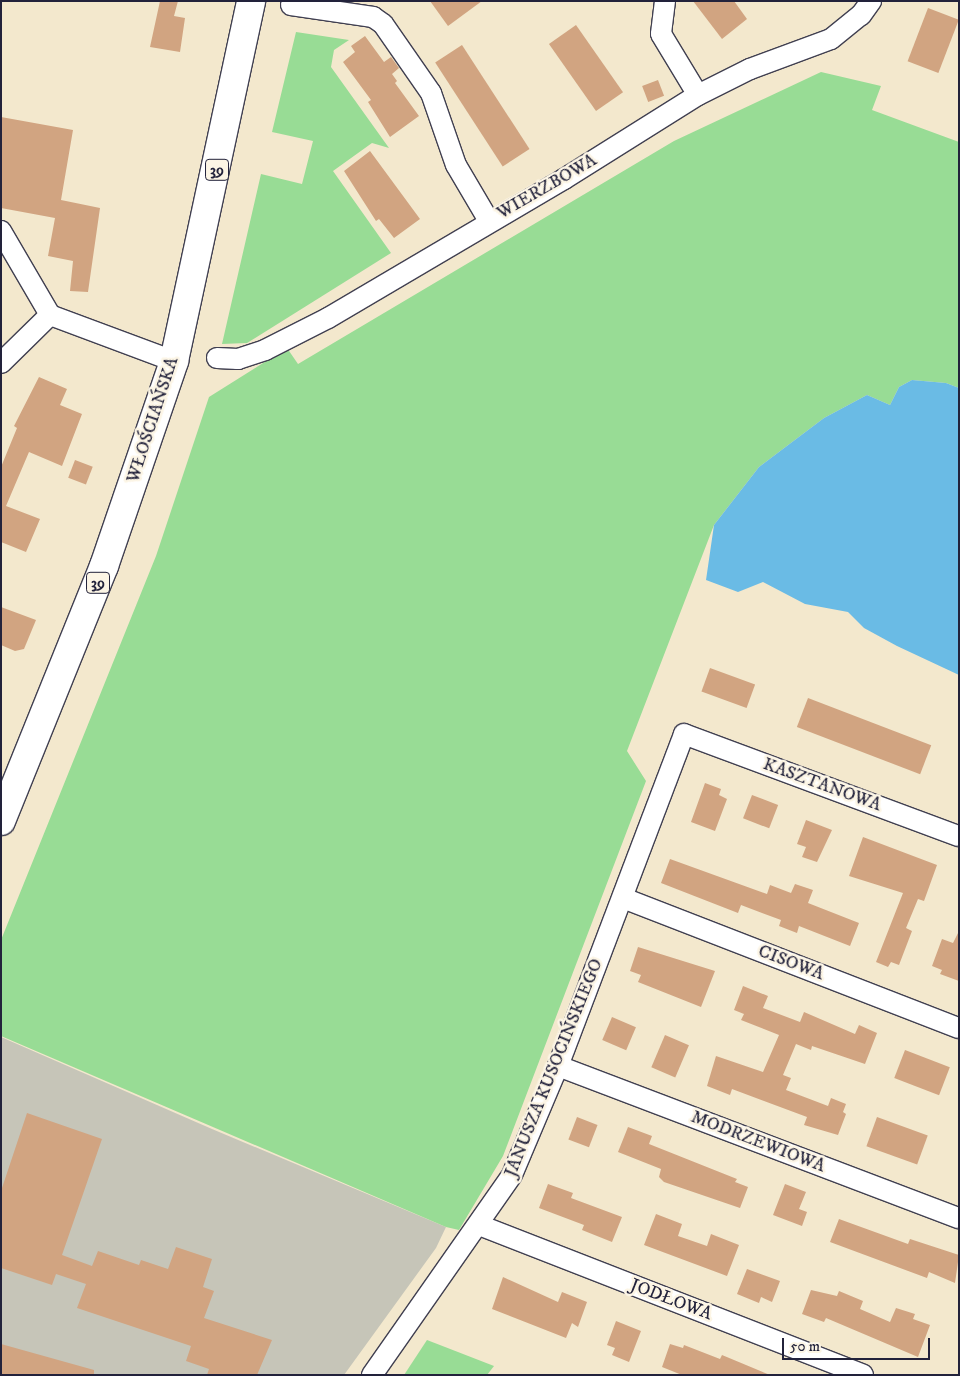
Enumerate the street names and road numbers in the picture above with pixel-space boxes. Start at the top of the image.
street label: WIERZBOWA [493,150,601,224]
road number: 39 [204,156,230,184]
street label: WŁOŚCIAŃSKA [123,355,183,485]
road number: 39 [86,570,110,596]
street label: KASZTANOWA [760,754,884,816]
street label: CISOWA [755,941,827,985]
street label: JANUSZA KUSOCIŃSKIEGO [500,956,608,1180]
street label: MODRZEWIOWA [688,1106,828,1178]
street label: JODŁOWA [627,1275,715,1325]

